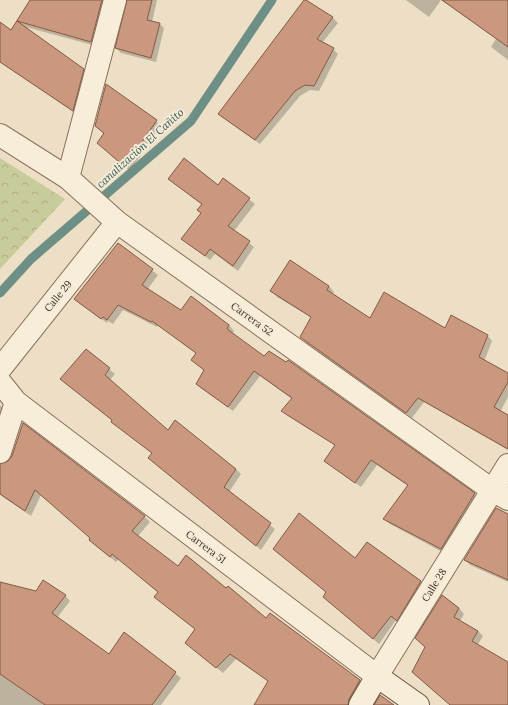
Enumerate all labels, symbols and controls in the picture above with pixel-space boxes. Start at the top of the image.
water label: canalización El Cañito [94,105,187,191]
street label: Calle 29 [41,277,75,314]
street label: Carrera 52 [228,299,276,339]
street label: Carrera 51 [183,528,229,567]
street label: Calle 28 [419,566,449,604]

